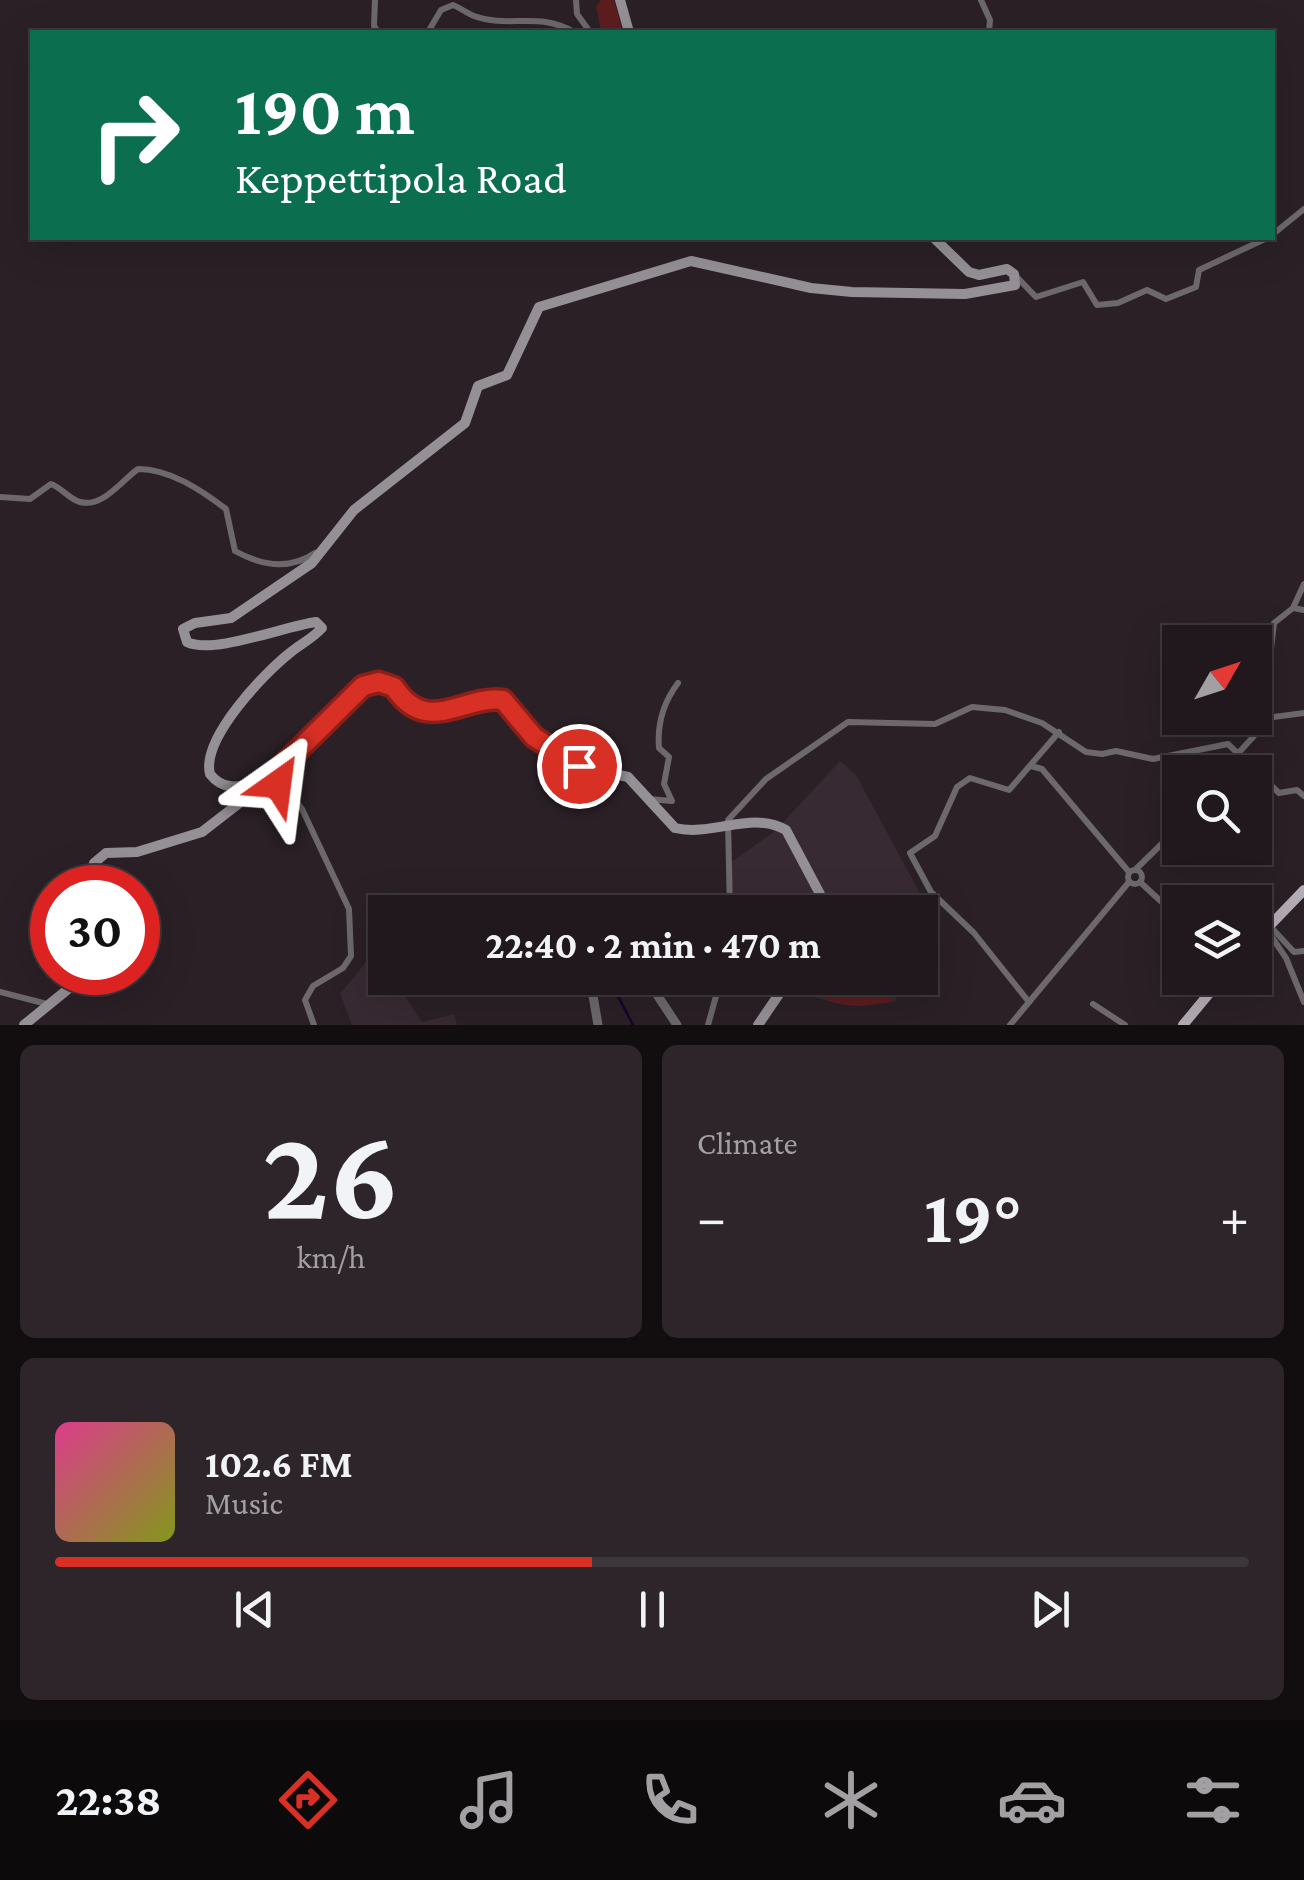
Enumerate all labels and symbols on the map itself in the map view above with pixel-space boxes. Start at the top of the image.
north arrow [1162,625,1272,735]
pin [537,724,622,809]
position arrow [226,732,330,836]
speed limit sign: 30 [30,865,160,995]

